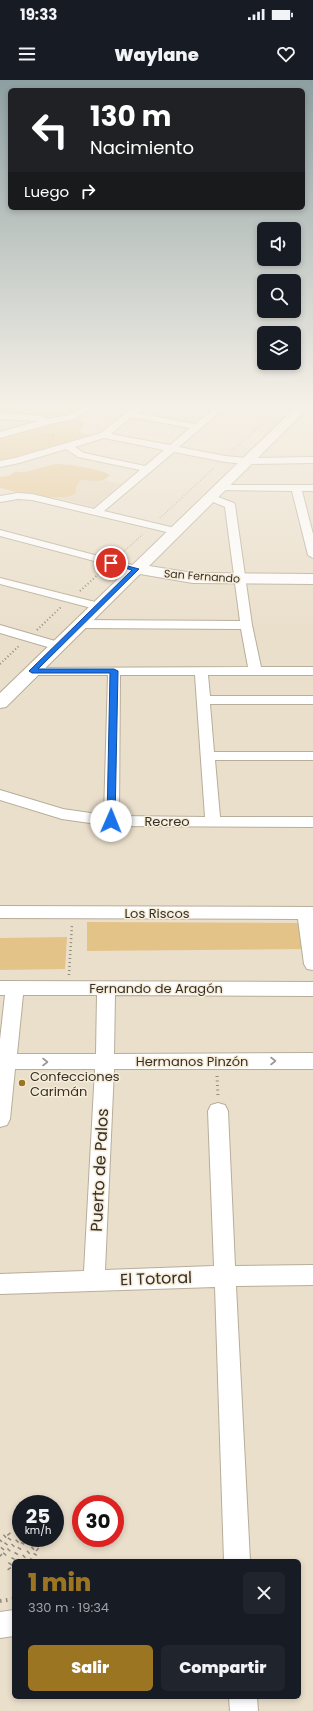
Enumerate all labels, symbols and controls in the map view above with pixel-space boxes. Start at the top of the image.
text: 19:33 [20,4,57,25]
text: Waylane [114,42,199,67]
icon: menu [16,43,38,65]
icon: heart [275,43,297,65]
text: 130 m [90,97,171,136]
icon: left [24,104,76,156]
text: Nacimiento [90,135,194,160]
icon: right [77,180,99,202]
text: Luego [24,181,69,202]
map controls [257,222,301,370]
button: sound [257,222,301,266]
button: search [257,274,301,318]
button: layers [257,326,301,370]
pin [94,546,128,580]
icon: arrive [100,552,122,574]
street label: San Fernando [163,565,241,587]
position arrow [90,800,132,842]
street label: Recreo [144,812,190,831]
street label: Los Riscos [124,904,190,923]
street label: Fernando de Aragón [89,979,223,998]
street label: Hermanos Pinzón [136,1052,248,1071]
one-way arrow [270,1057,276,1065]
one-way arrow [42,1058,48,1066]
place label: Confecciones Carimán [30,1067,120,1101]
marker: Confecciones Carimán [17,1078,27,1088]
street label: Puerto de Palos [85,1108,114,1232]
street label: El Totoral [120,1266,192,1291]
speed limit sign: 30 [72,1495,124,1547]
text: 25 [26,1502,50,1530]
text: km/h [25,1523,51,1538]
text: 1 min [28,1566,91,1599]
button: close [243,1572,285,1614]
text: 330 m · 19:34 [28,1598,109,1617]
button: Salir [28,1645,153,1691]
button: Compartir [161,1645,285,1691]

